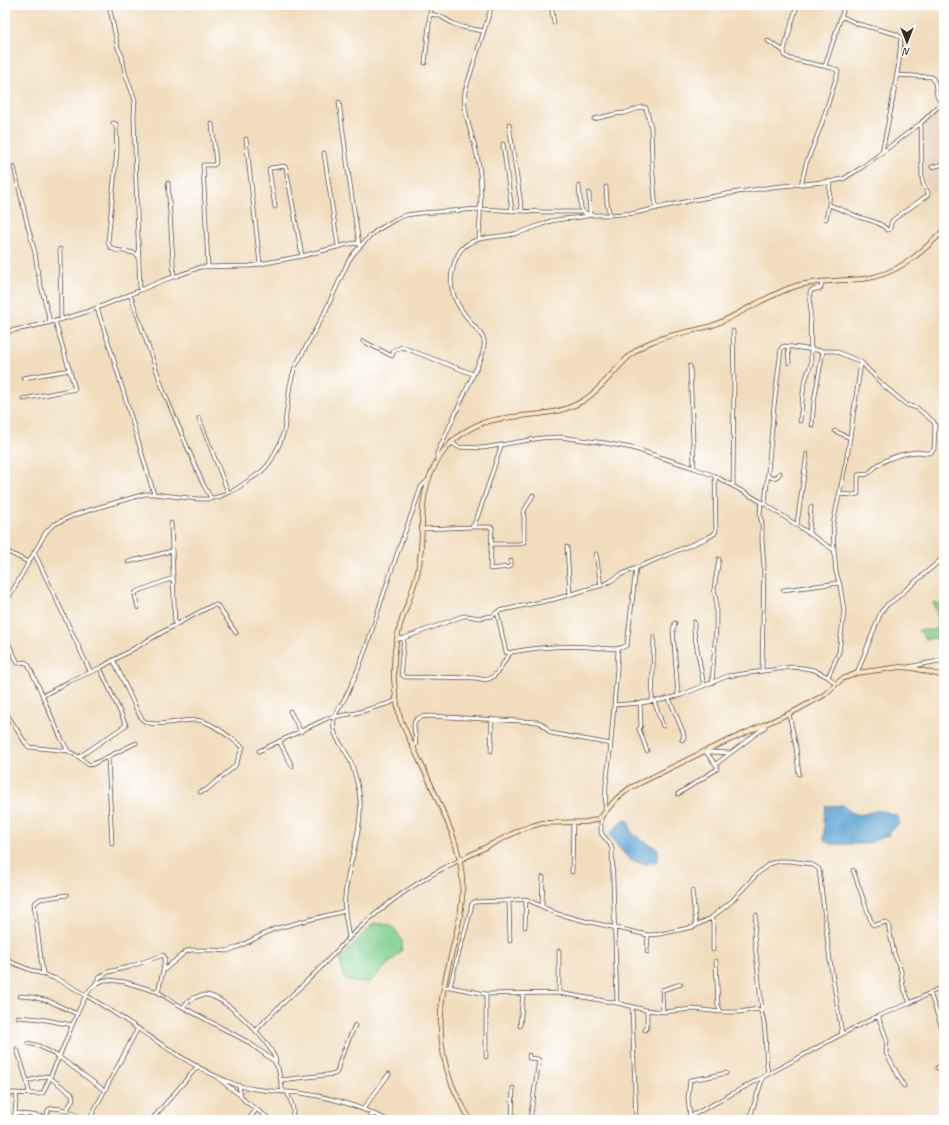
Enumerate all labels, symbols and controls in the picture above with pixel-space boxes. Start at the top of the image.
north arrow [887,22,927,62]
text: N [901,45,910,59]

